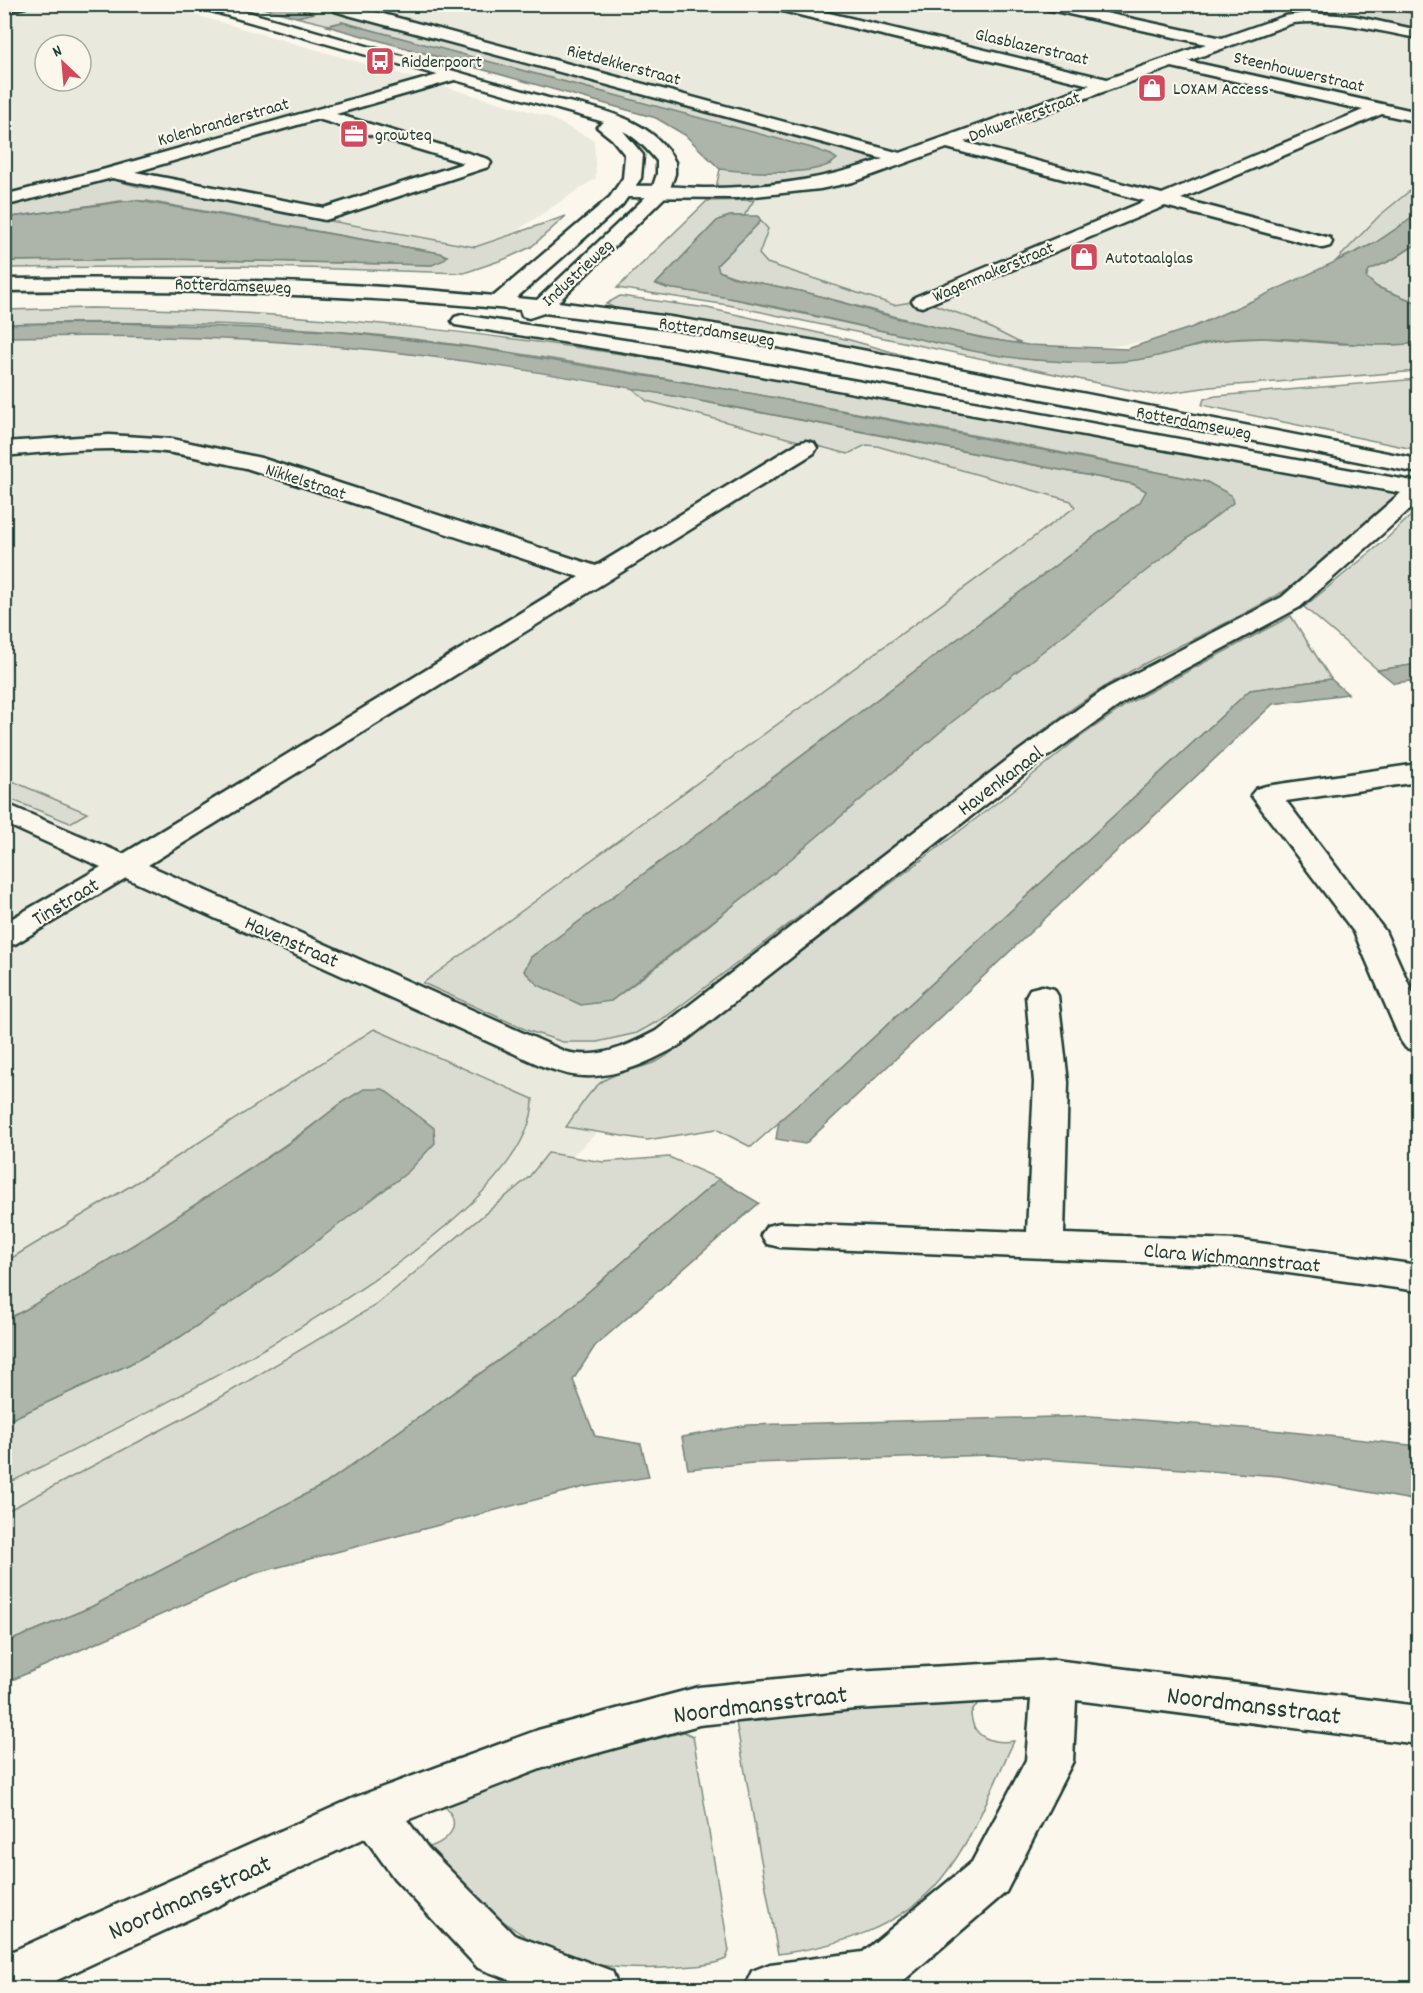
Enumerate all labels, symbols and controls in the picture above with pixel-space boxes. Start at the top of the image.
street label: Glasblazerstraat [972,23,1091,74]
north arrow [33,33,93,93]
street label: Rietdekkerstraat [564,39,683,94]
text: N [49,40,66,64]
bus stop icon: Ridderpoort [364,45,396,77]
street label: Steenhouwerstraat [1231,46,1367,101]
place label: Ridderpoort [401,51,483,76]
shop icon: LOXAM Access [1136,72,1168,104]
place label: LOXAM Access [1173,78,1269,103]
street label: Dokwerkerstraat [965,86,1085,150]
street label: Kolenbranderstraat [155,93,293,154]
office icon: growteq [338,118,370,150]
place label: growteq [375,124,432,149]
street label: Industrieweg [537,234,620,314]
street label: Wagenmakerstraat [929,236,1059,310]
shop icon: Autotaalglas [1068,241,1100,273]
place label: Autotaalglas [1105,247,1193,272]
street label: Rotterdamseweg [174,273,292,302]
street label: Rotterdamseweg [657,312,776,355]
street label: Rotterdamseweg [1134,401,1253,448]
street label: Nikkelstraat [262,459,349,508]
street label: Havenkanaal [952,740,1051,825]
street label: Tinstraat [27,872,106,935]
street label: Havenstraat [239,910,343,978]
street label: Clara Wichmannstraat [1142,1237,1322,1283]
street label: Noordmansstraat [671,1677,850,1736]
street label: Noordmansstraat [1164,1678,1343,1737]
street label: Noordmansstraat [103,1847,278,1952]

